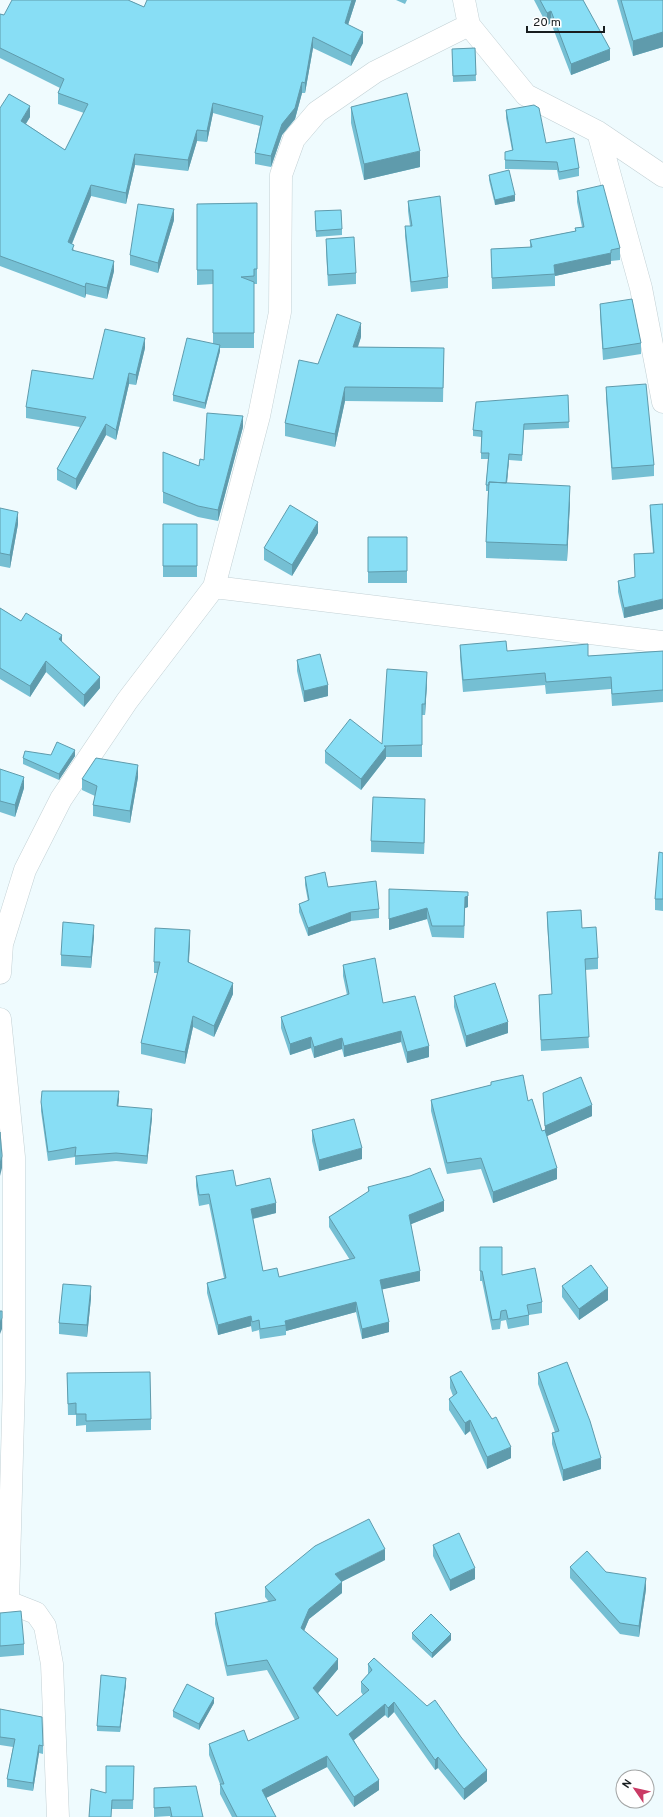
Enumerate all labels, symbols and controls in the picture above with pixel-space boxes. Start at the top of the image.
scale bar [527,8,604,34]
text: 20 m [533,15,561,31]
north arrow [615,1769,655,1809]
text: N [620,1777,636,1791]

